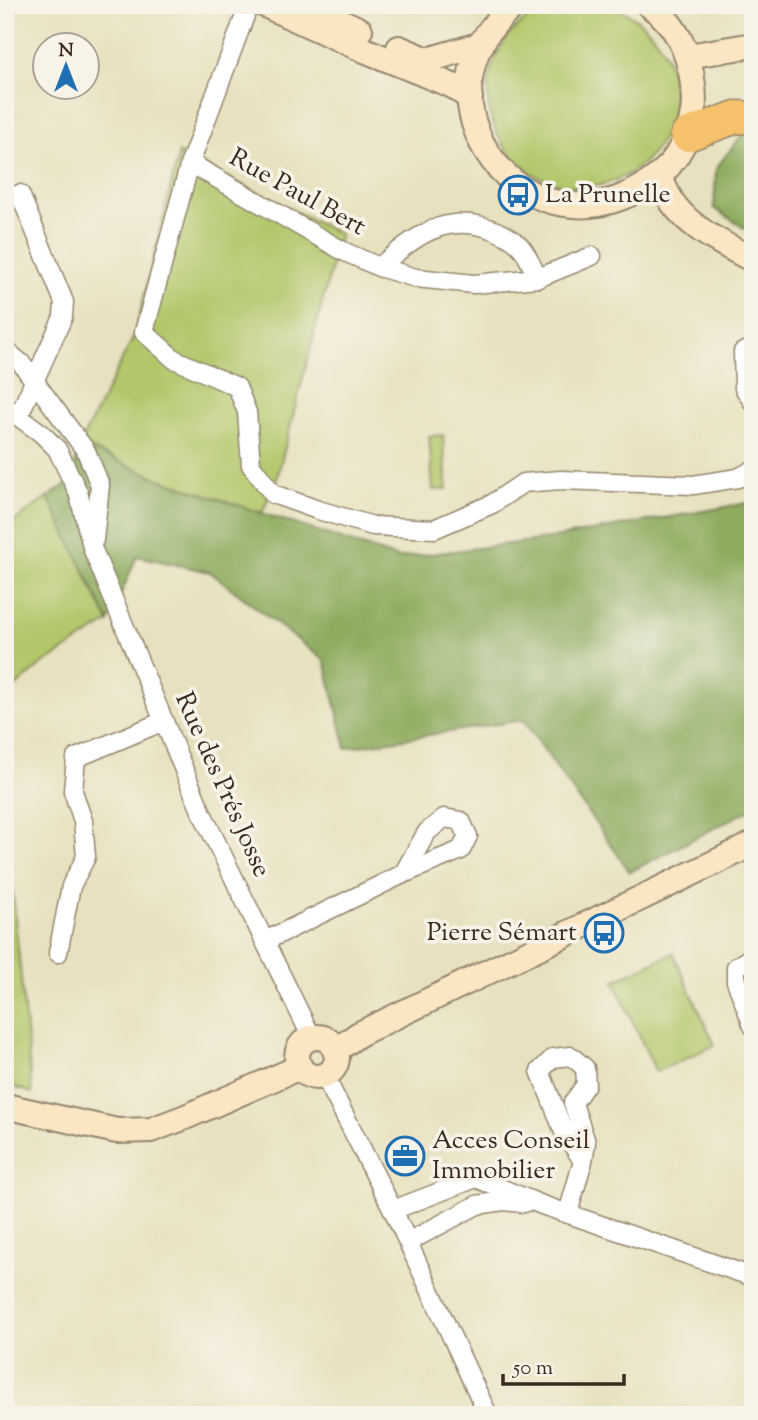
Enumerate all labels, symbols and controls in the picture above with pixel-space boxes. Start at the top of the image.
north arrow [32,32,102,102]
text: N [58,38,74,65]
street label: Rue Paul Bert [222,140,372,246]
bus stop icon: La Prunelle [497,174,539,216]
place label: La Prunelle [545,177,671,214]
street label: Rue des Prés Josse [165,687,279,883]
bus stop icon: Pierre Sémart [583,912,625,954]
place label: Pierre Sémart [427,915,577,952]
place label: Acces Conseil Immobilier [432,1123,590,1190]
office icon: Acces Conseil Immobilier [384,1135,426,1177]
scale bar [503,1343,623,1387]
text: 50 m [512,1354,553,1384]

